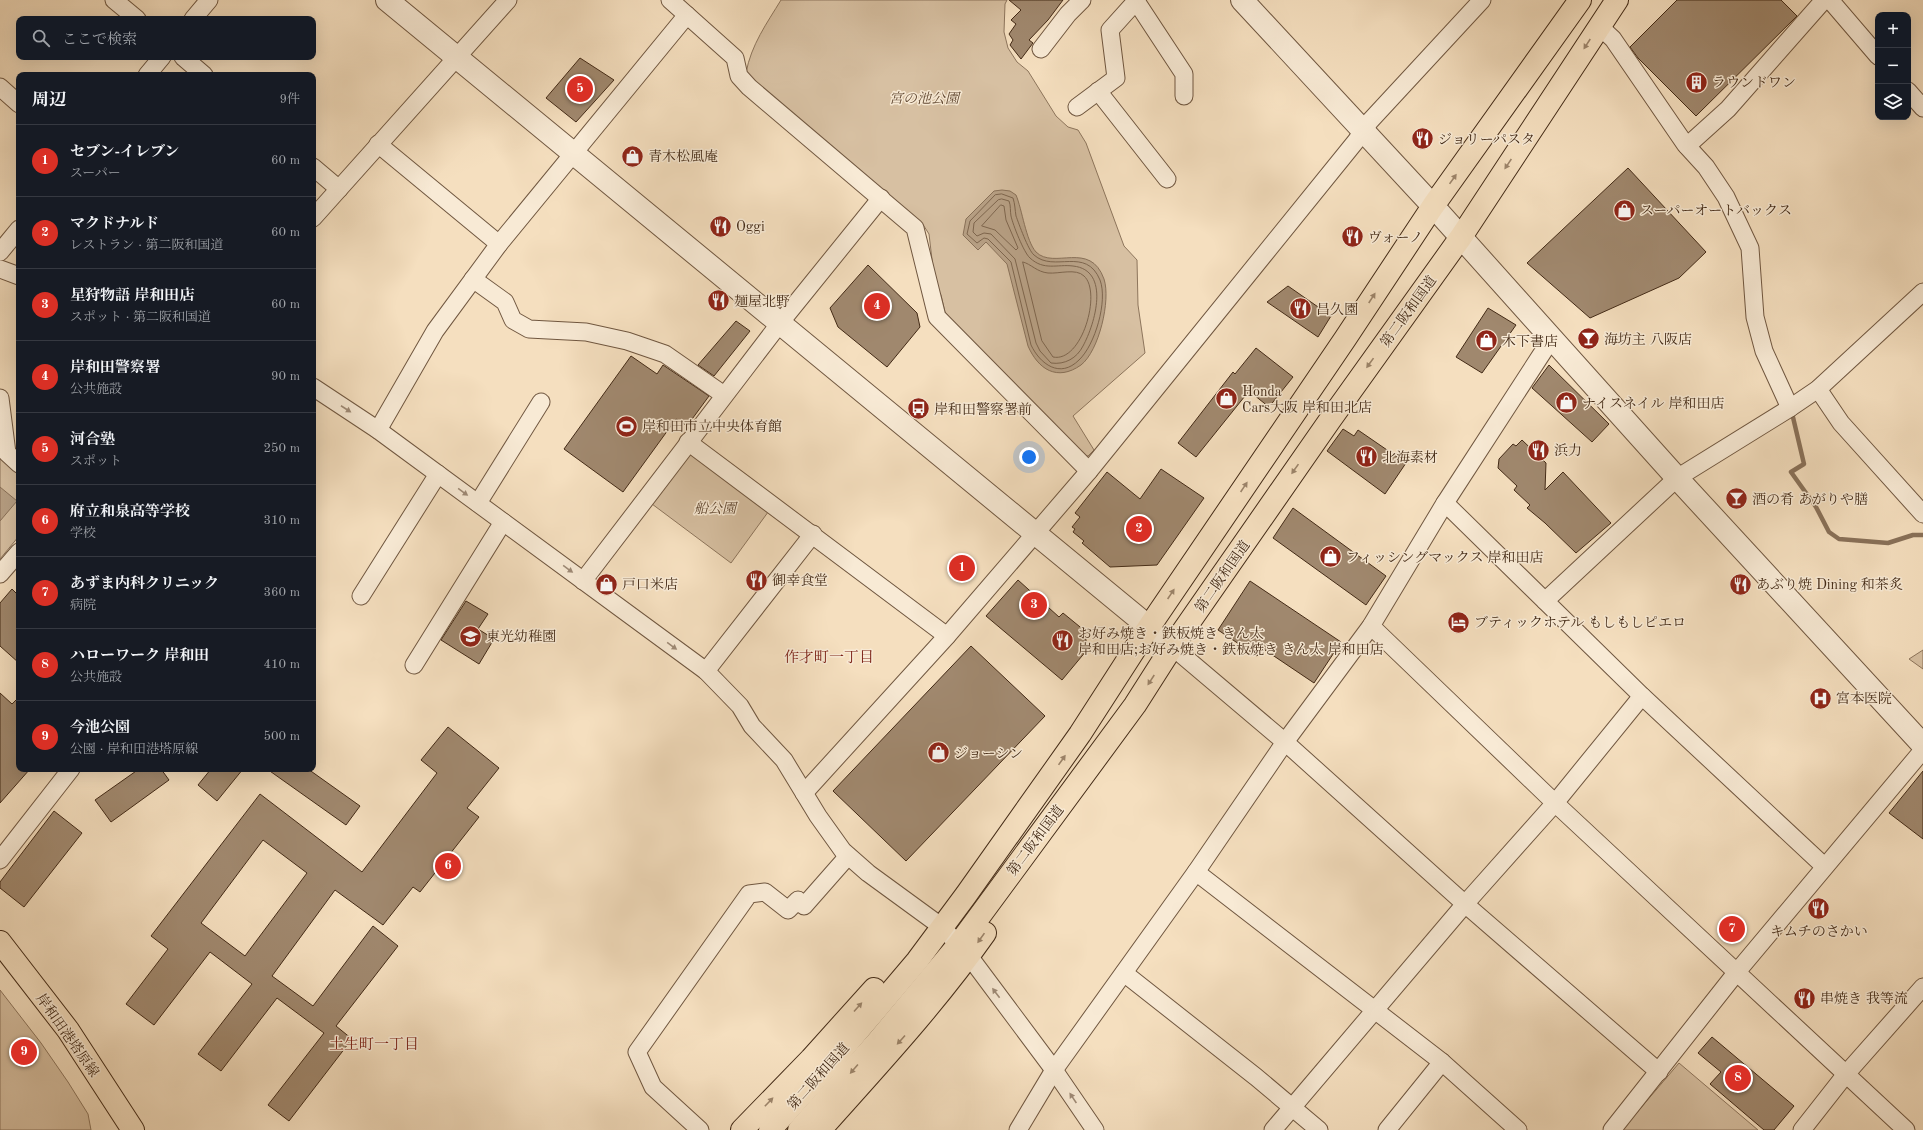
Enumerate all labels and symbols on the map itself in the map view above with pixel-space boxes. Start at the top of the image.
one-way arrow [1583,39,1591,49]
building icon: ラウンドワン [1683,69,1709,95]
pin: 5 [567,74,593,104]
place label: ラウンドワン [1712,76,1796,90]
park label: 宮の池公園 [889,91,961,106]
restaurant icon: ジョリーパスタ [1410,126,1436,152]
place label: ジョリーパスタ [1438,132,1535,147]
shop icon: 青木松風庵 [620,143,646,169]
place label: 青木松風庵 [648,149,718,164]
one-way arrow [1504,159,1512,170]
one-way arrow [1448,174,1456,184]
shop icon: スーパーオートバックス [1612,197,1638,223]
place label: スーパーオートバックス [1640,203,1792,218]
restaurant icon: Oggi [708,213,734,239]
place label: Oggi [736,220,765,234]
restaurant icon: ヴォーノ [1340,224,1366,250]
place label: ヴォーノ [1368,230,1423,245]
street label: 第二阪和国道 [1378,273,1439,350]
restaurant icon: 麺屋北野 [705,288,731,314]
pin: 4 [864,291,890,321]
one-way arrow [1368,293,1376,303]
place label: 麺屋北野 [734,294,790,309]
restaurant icon: 昌久園 [1287,296,1313,322]
place label: 昌久園 [1316,302,1358,317]
bar icon: 海坊主 八阪店 [1575,326,1601,352]
shop icon: 木下書店 [1473,328,1499,354]
place label: 海坊主 八阪店 [1604,332,1692,347]
place label: 木下書店 [1502,334,1558,349]
one-way arrow [1366,358,1374,368]
place label: Honda Cars大阪 岸和田北店 [1242,385,1372,415]
shop icon: Honda Cars大阪 岸和田北店 [1214,386,1240,412]
shop icon: ナイスネイル 岸和田店 [1553,390,1579,416]
bus stop icon: 岸和田警察署前 [905,396,931,422]
place label: ナイスネイル 岸和田店 [1582,396,1725,411]
place label: 岸和田警察署前 [934,402,1032,417]
one-way arrow [341,405,351,413]
sports icon: 岸和田市立中央体育館 [614,413,640,439]
place label: 岸和田市立中央体育館 [642,419,782,434]
restaurant icon: 浜力 [1526,437,1552,463]
place label: 浜力 [1554,443,1582,458]
restaurant icon: 北海素材 [1354,444,1380,470]
your location [1019,447,1039,467]
place label: 北海素材 [1382,450,1438,465]
one-way arrow [1291,464,1299,475]
one-way arrow [1240,482,1248,492]
bar icon: 酒の肴 あがりや膳 [1724,486,1750,512]
one-way arrow [458,488,468,496]
place label: 酒の肴 あがりや膳 [1752,492,1868,507]
park label: 船公園 [694,501,738,516]
pin: 2 [1126,514,1152,544]
street label: 第二阪和国道 [1192,538,1253,615]
shop icon: フィッシングマックス 岸和田店 [1317,544,1343,570]
place label: フィッシングマックス 岸和田店 [1346,550,1543,565]
pin: 1 [949,553,975,583]
one-way arrow [562,565,573,573]
restaurant icon: 御幸食堂 [744,567,770,593]
shop icon: 戸口米店 [594,571,620,597]
restaurant icon: あぶり焼 Dining 和茶炙 [1728,571,1754,597]
place label: 御幸食堂 [772,573,828,588]
place label: 戸口米店 [622,577,678,592]
place label: あぶり焼 Dining 和茶炙 [1756,577,1903,592]
one-way arrow [1167,589,1175,600]
pin: 3 [1021,590,1047,620]
hotel icon: ブティックホテル もしもしピエロ [1445,609,1471,635]
place label: ブティックホテル もしもしピエロ [1474,615,1686,630]
school or university icon: 東光幼稚園 [458,623,484,649]
place label: お好み焼き・鉄板焼き きん太 岸和田店;お好み焼き・鉄板焼き きん太 岸和田店 [1078,626,1384,657]
restaurant icon: お好み焼き・鉄板焼き きん太 岸和田店;お好み焼き・鉄板焼き きん太 岸和田店 [1049,628,1075,654]
place label: 東光幼稚園 [486,629,556,644]
one-way arrow [667,642,678,651]
district label: 作才町一丁目 [784,649,874,666]
one-way arrow [1147,675,1155,685]
hospital icon: 宮本医院 [1807,685,1833,711]
place label: 宮本医院 [1836,691,1892,706]
shop icon: ジョーシン [926,740,952,766]
place label: ジョーシン [954,746,1023,761]
one-way arrow [1058,755,1066,766]
street label: 第二阪和国道 [1004,802,1067,878]
pin: 6 [435,851,461,881]
restaurant icon: キムチのさかい [1806,896,1832,922]
pin: 7 [1719,914,1745,944]
place label: キムチのさかい [1770,925,1868,939]
one-way arrow [977,933,985,943]
restaurant icon: 串焼き 我等流 [1792,985,1818,1011]
one-way arrow [992,987,1000,998]
street label: 岸和田港塔原線 [33,991,102,1080]
place label: 串焼き 我等流 [1820,991,1908,1006]
one-way arrow [854,1002,863,1012]
district label: 土生町一丁目 [329,1036,419,1053]
one-way arrow [897,1036,906,1045]
pin: 9 [11,1037,37,1067]
street label: 第二阪和国道 [785,1040,852,1113]
pin: 8 [1725,1063,1751,1093]
one-way arrow [849,1064,858,1074]
one-way arrow [1069,1093,1077,1103]
one-way arrow [765,1097,774,1107]

